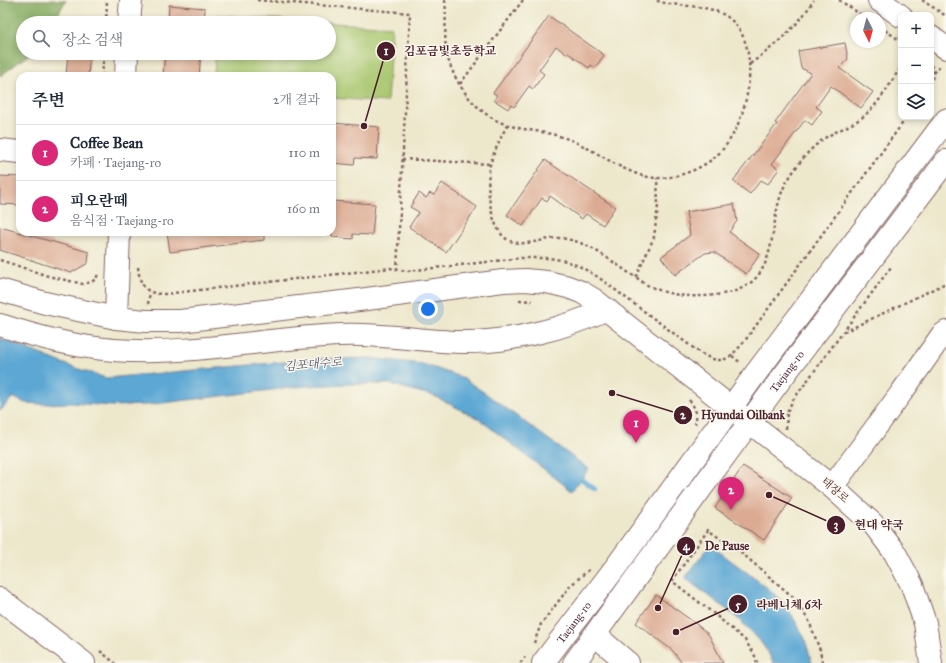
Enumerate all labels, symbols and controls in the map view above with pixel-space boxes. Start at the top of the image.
north arrow [850,12,886,48]
map controls [898,12,934,120]
button: + [898,12,934,48]
search box [16,16,336,60]
icon: search [30,27,52,49]
text: 장소 검색 [62,31,123,49]
callout: 김포금빛초등학교 [376,39,505,63]
text: 1 [384,44,389,58]
text: 김포금빛초등학교 [404,44,497,58]
button: − [898,48,934,84]
button: layers [898,84,934,120]
text: 주변 [32,90,65,111]
text: 2개 결과 [273,92,320,108]
text: Coffee Bean [70,134,143,152]
text: 1 [42,145,48,161]
text: 110 m [288,145,320,161]
text: 카페 · Taejang-ro [70,155,161,171]
text: 피오란떼 [70,192,128,210]
text: 2 [42,201,48,217]
text: 160 m [287,201,320,217]
text: 음식점 · Taejang-ro [70,213,174,229]
your location [418,299,438,319]
street label: Taejang-ro [767,348,807,395]
water label: 김포대수로 [284,354,343,373]
callout: Hyundai Oilbank [673,403,794,427]
text: 2 [680,408,687,422]
text: Hyundai Oilbank [701,408,786,423]
pin: 1 [623,410,649,443]
street label: 태장로 [819,475,852,506]
pin: 2 [718,477,744,510]
callout: 현대 약국 [826,513,911,537]
text: 3 [834,518,839,533]
text: 현대 약국 [855,518,904,532]
callout: De Pause [676,534,757,558]
text: 4 [683,539,691,554]
text: De Pause [705,539,749,553]
callout: 라베니체 6차 [728,592,830,616]
text: 5 [735,598,741,612]
text: 라베니체 6차 [756,598,823,612]
street label: Taejang-ro [554,599,594,646]

